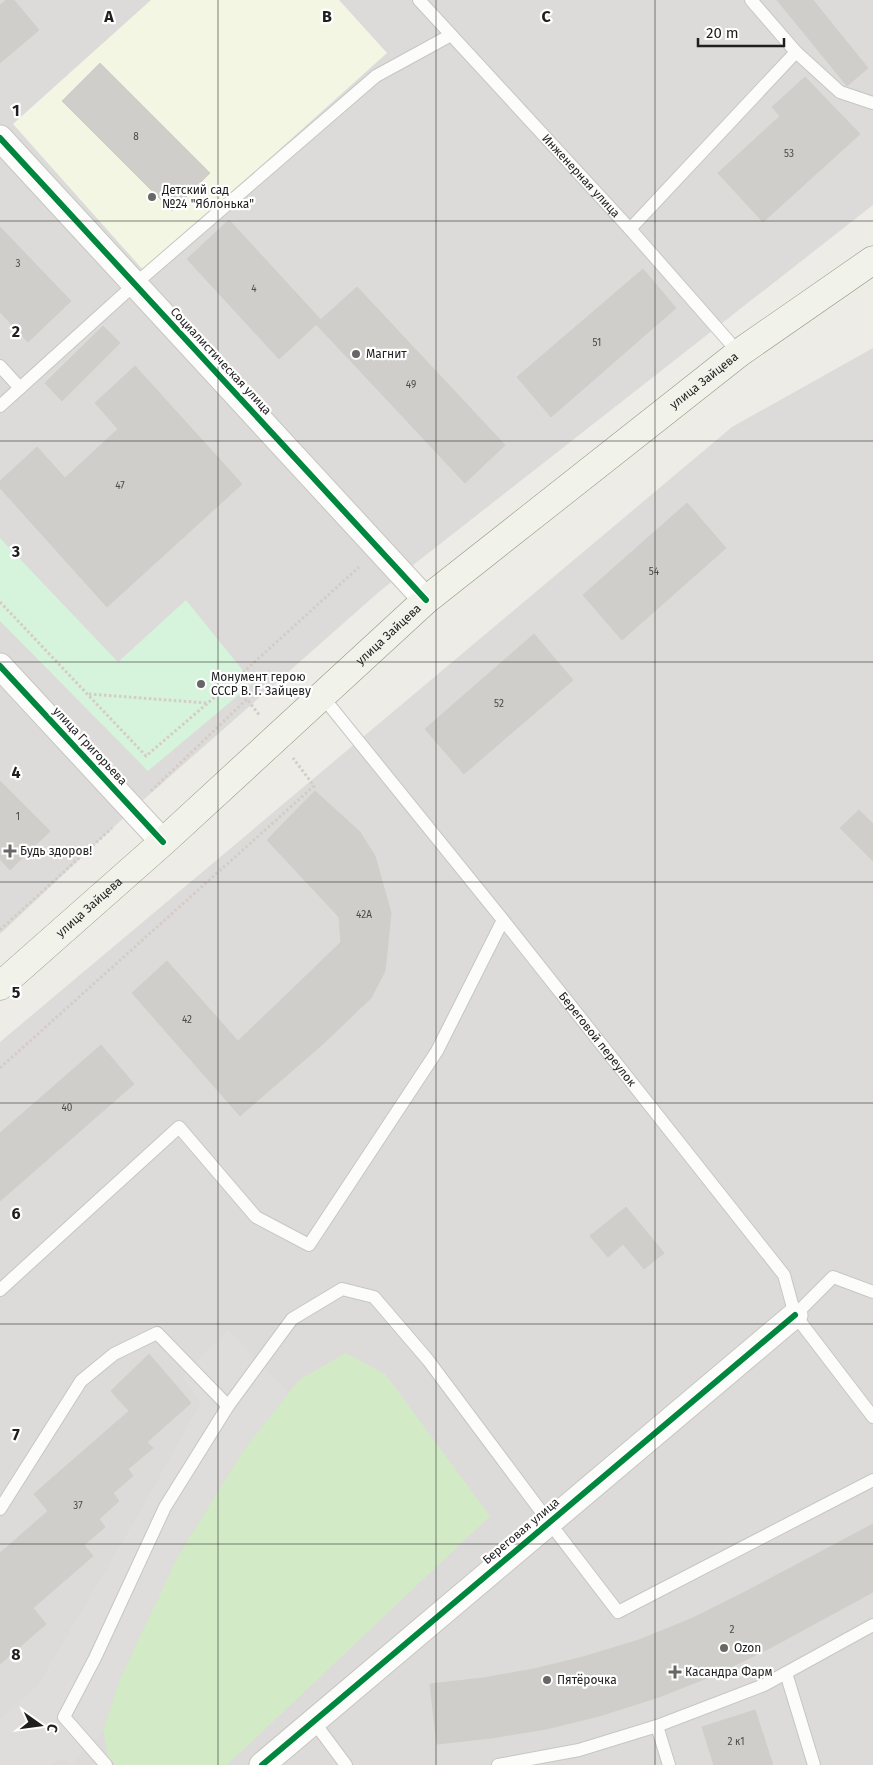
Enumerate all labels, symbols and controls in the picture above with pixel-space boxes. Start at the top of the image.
text: A [103,7,114,26]
text: B [322,7,332,26]
text: C [541,7,551,26]
scale bar [698,15,784,47]
text: 20 m [706,24,739,42]
text: 1 [12,101,20,120]
house number: 8 [133,131,139,143]
street label: Инженерная улица [539,131,623,220]
house number: 53 [784,148,794,160]
place label: Детский сад №24 "Яблонька" [161,183,254,211]
marker: Детский сад №24 "Яблонька" [146,191,158,203]
house number: 3 [16,258,21,270]
house number: 4 [251,283,257,295]
street label: Социалистическая улица [168,305,274,417]
text: 2 [12,322,20,341]
house number: 51 [593,337,601,349]
place label: Магнит [366,347,407,361]
marker: Магнит [350,348,362,360]
street label: улица Зайцева [667,349,741,412]
house number: 49 [406,379,416,391]
house number: 47 [115,480,125,492]
text: 3 [11,542,20,561]
house number: 54 [649,566,660,578]
street label: улица Зайцева [353,601,424,668]
place label: Монумент герою СССР В. Г. Зайцеву [211,670,311,698]
marker: Монумент герою СССР В. Г. Зайцеву [195,678,207,690]
house number: 52 [494,698,504,710]
street label: улица Григорьева [50,704,130,788]
text: 4 [11,763,21,782]
house number: 1 [16,811,20,823]
place label: Будь здоров! [20,844,92,858]
marker: Будь здоров! [4,845,16,857]
street label: улица Зайцева [53,874,125,940]
house number: 42А [356,909,372,921]
text: 5 [12,983,21,1002]
street label: Береговой переулок [556,989,639,1090]
house number: 42 [182,1014,192,1026]
house number: 40 [62,1102,73,1114]
text: 6 [11,1204,21,1223]
text: 7 [12,1425,20,1444]
street label: Береговая улица [480,1495,562,1567]
house number: 37 [73,1500,83,1512]
house number: 2 [730,1624,735,1636]
place label: Ozon [734,1641,761,1655]
marker: Ozon [718,1642,730,1654]
text: 8 [11,1645,21,1664]
place label: Касандра Фарм [685,1665,773,1679]
marker: Касандра Фарм [669,1666,681,1678]
place label: Пятёрочка [557,1673,617,1687]
marker: Пятёрочка [541,1674,553,1686]
north arrow [15,1700,65,1750]
text: С [43,1722,61,1734]
house number: 2 к1 [728,1736,744,1748]

